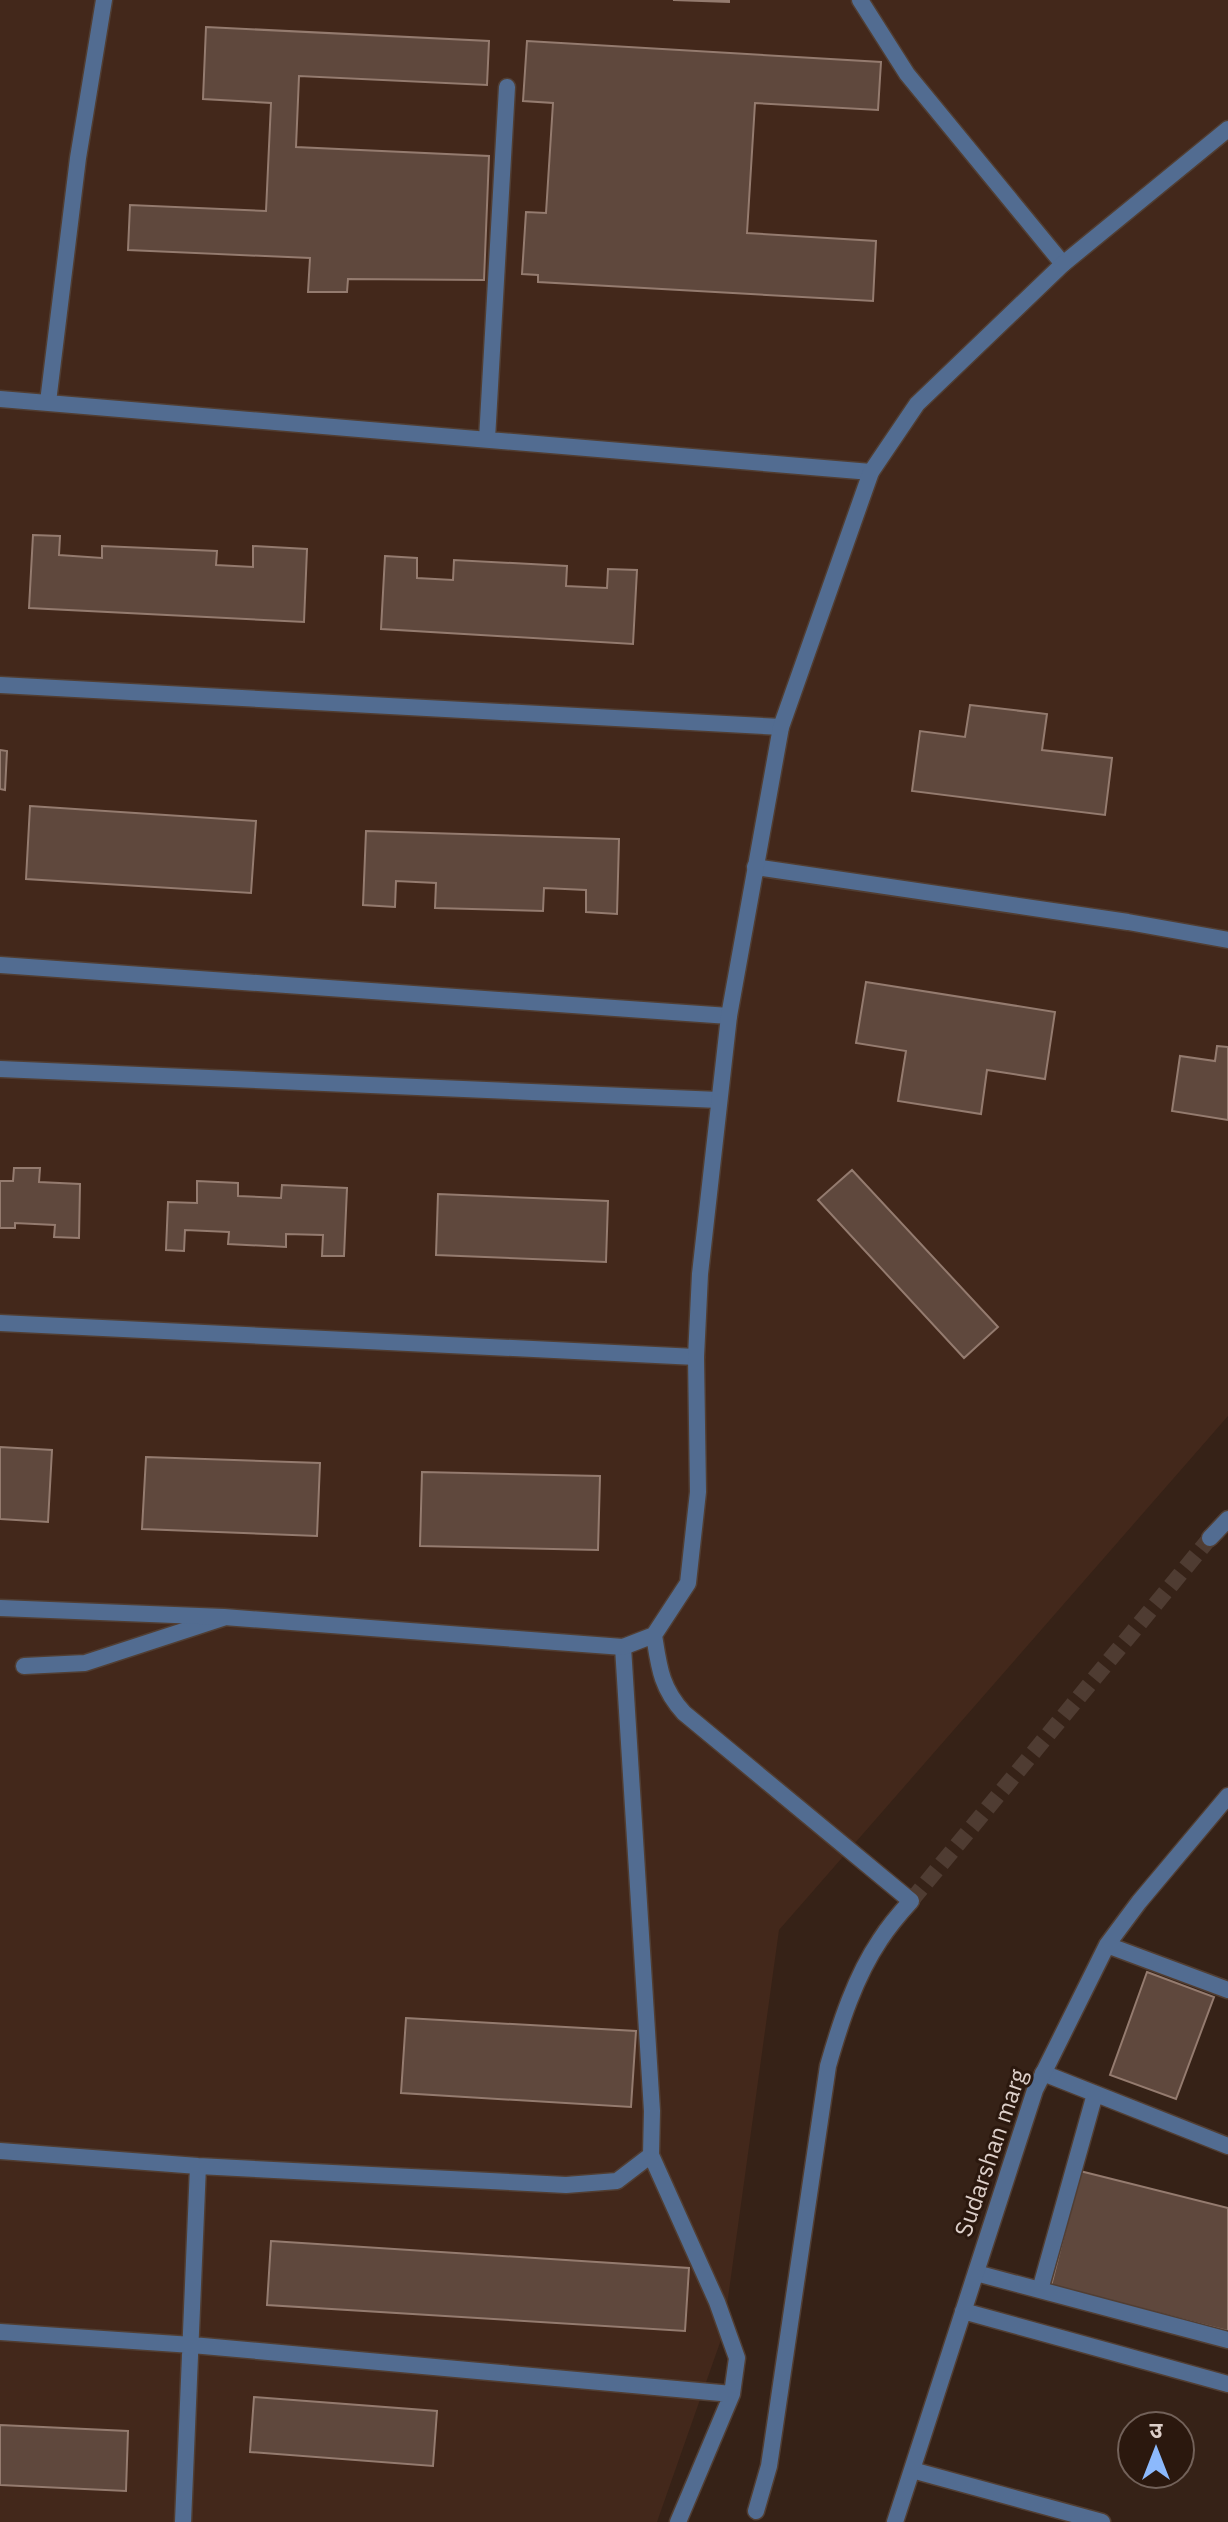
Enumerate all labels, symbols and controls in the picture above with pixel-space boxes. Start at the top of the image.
street label: Sudarshan marg [946,2064,1034,2241]
north arrow [1116,2410,1196,2490]
text: उ [1150,2415,1164,2444]

